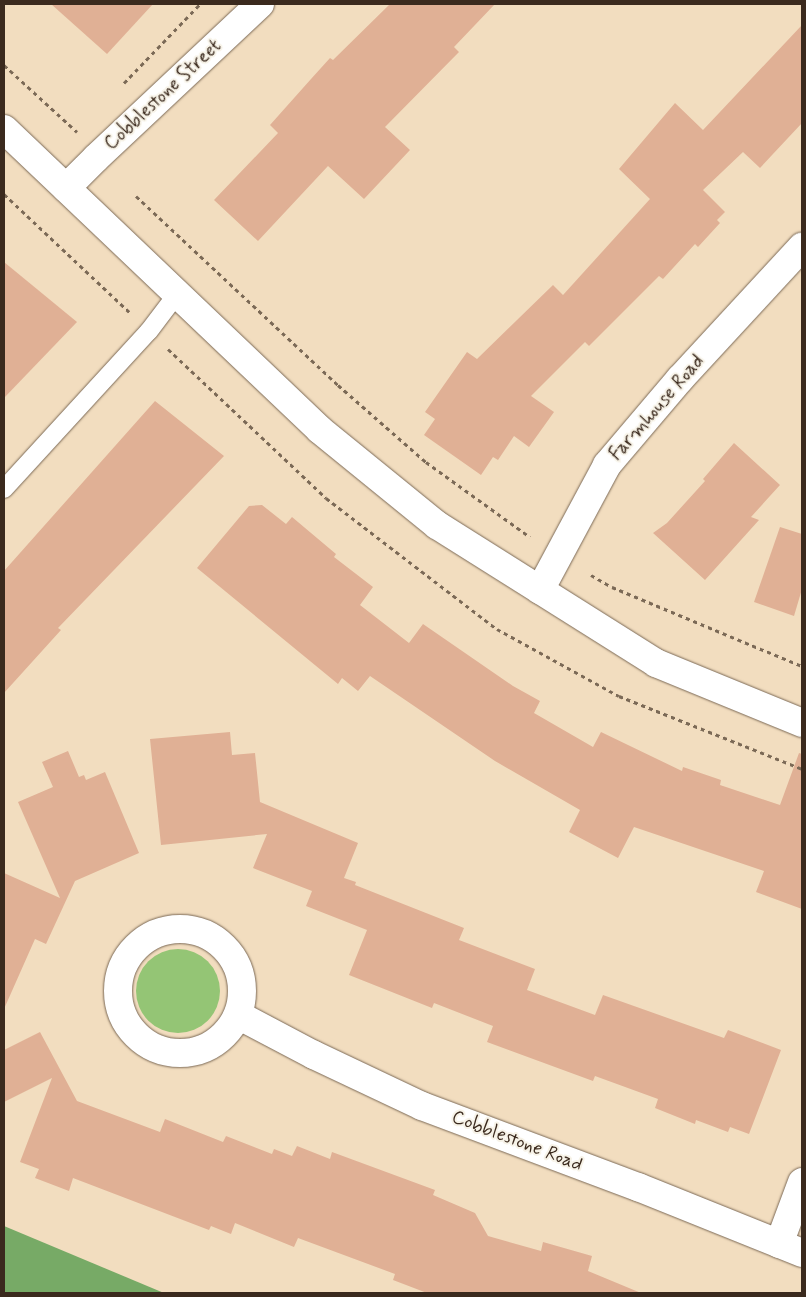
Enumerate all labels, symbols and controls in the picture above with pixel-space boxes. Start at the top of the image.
street label: Cobblestone Street [99,34,227,156]
street label: Farmhouse Road [605,350,709,466]
street label: Cobblestone Road [448,1106,586,1176]

